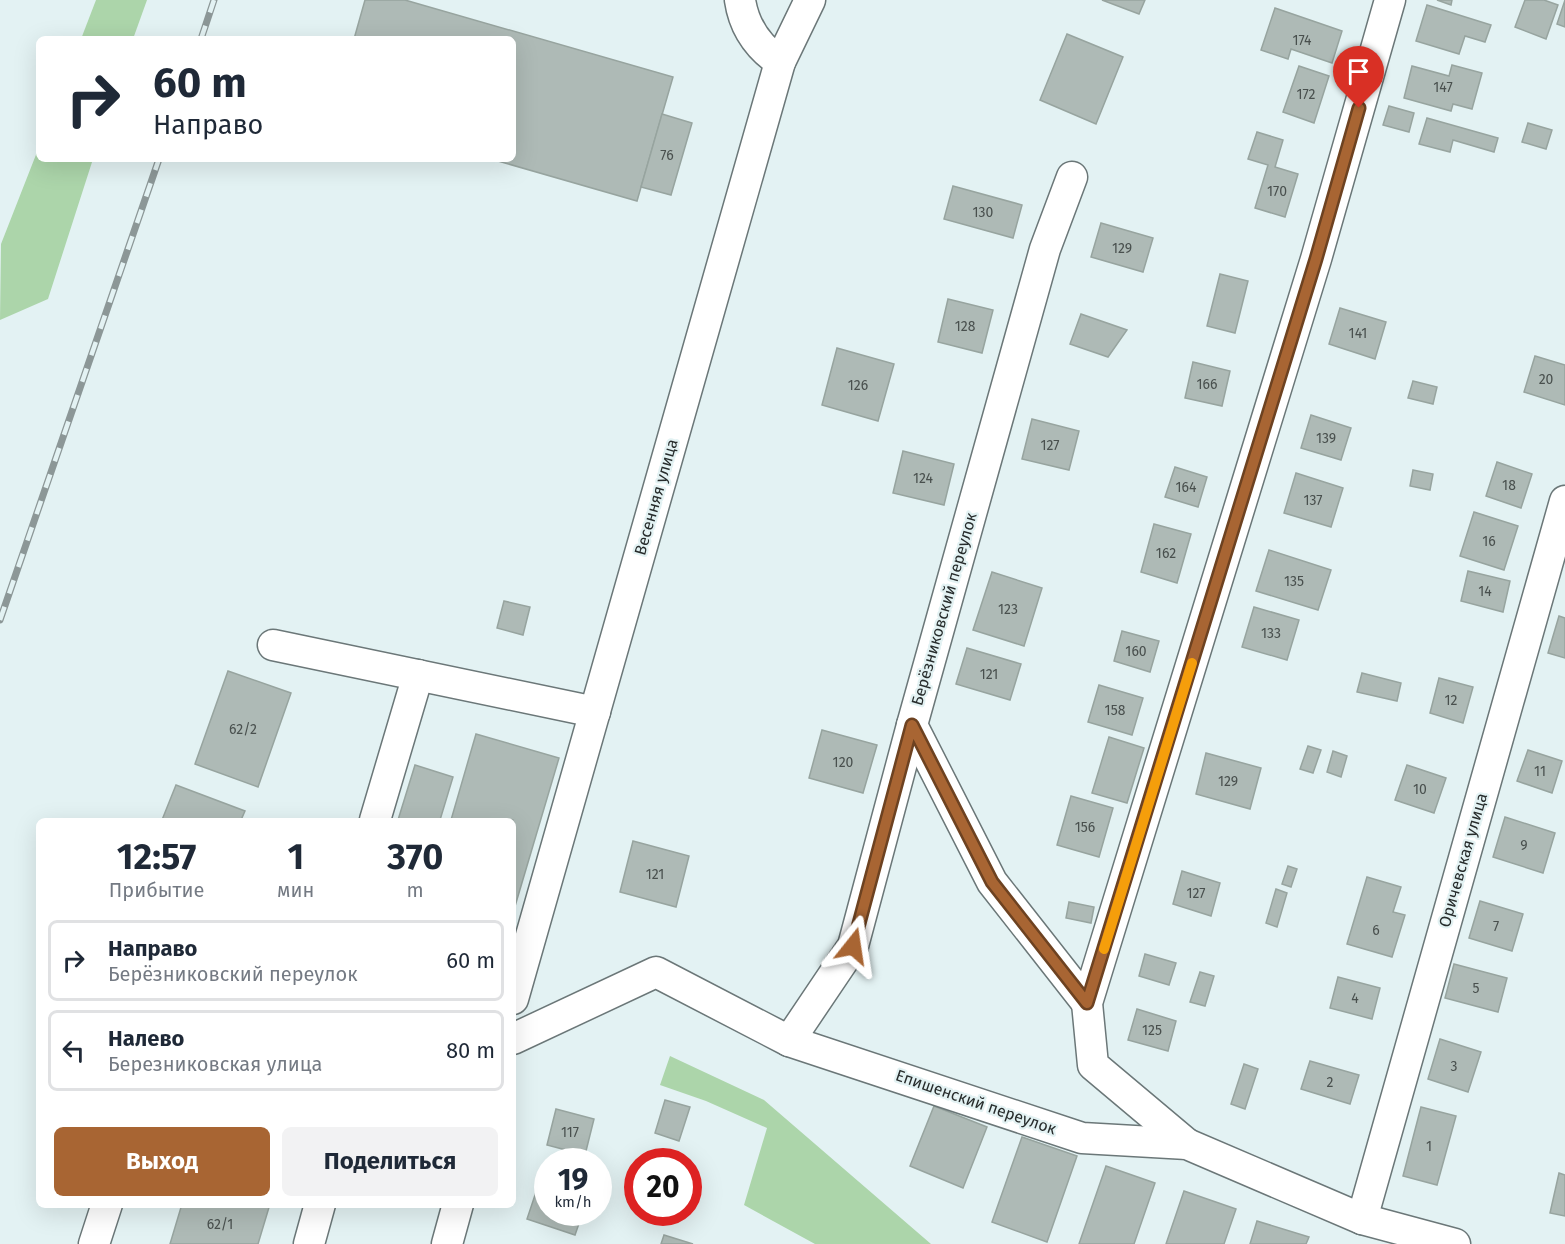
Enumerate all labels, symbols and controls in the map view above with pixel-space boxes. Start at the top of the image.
house number: 174 [1292,32,1312,49]
pin [1333,46,1384,108]
icon: arrive [1342,55,1375,88]
text: 60 m [153,58,247,108]
icon: right [54,60,132,138]
house number: 147 [1433,79,1453,96]
house number: 172 [1297,86,1316,103]
text: Направо [153,109,263,141]
house number: 76 [660,147,674,164]
house number: 170 [1267,183,1287,200]
house number: 130 [973,204,994,221]
house number: 129 [1112,240,1132,257]
house number: 128 [955,318,976,335]
house number: 141 [1349,325,1367,342]
house number: 20 [1539,371,1554,388]
house number: 166 [1197,376,1218,393]
house number: 126 [848,377,868,394]
house number: 139 [1316,430,1336,447]
street label: Весенняя улица [630,437,682,557]
house number: 127 [1040,437,1060,454]
house number: 124 [913,470,934,487]
house number: 18 [1502,477,1516,494]
house number: 164 [1176,479,1197,496]
house number: 137 [1303,492,1323,509]
street label: Берёзниковский переулок [907,510,981,708]
house number: 16 [1482,533,1496,550]
house number: 162 [1156,545,1176,562]
house number: 135 [1284,573,1304,590]
house number: 14 [1478,583,1492,600]
house number: 123 [998,601,1018,618]
house number: 133 [1261,625,1281,642]
house number: 160 [1125,643,1147,660]
house number: 121 [980,666,998,683]
house number: 12 [1445,692,1458,709]
house number: 158 [1105,702,1126,719]
house number: 62/2 [229,721,257,738]
house number: 120 [833,754,854,771]
house number: 11 [1534,763,1546,780]
house number: 129 [1218,773,1238,790]
house number: 10 [1413,781,1427,798]
street label: Оричевская улица [1435,791,1491,929]
house number: 156 [1075,819,1095,836]
text: 12:57 [117,835,196,879]
text: 1 [287,835,304,879]
text: 370 [387,835,443,879]
house number: 9 [1520,837,1528,854]
house number: 121 [646,866,664,883]
text: Прибытие [109,878,204,902]
text: мин [277,878,314,902]
text: m [407,878,424,902]
house number: 127 [1186,885,1206,902]
position arrow [821,914,885,978]
house number: 7 [1493,918,1499,935]
house number: 6 [1372,922,1380,939]
text: Направо [108,935,197,962]
icon: right [57,944,90,977]
text: 60 m [446,947,495,974]
text: Берёзниковский переулок [108,962,358,986]
house number: 5 [1472,980,1480,997]
house number: 4 [1351,990,1359,1007]
house number: 125 [1142,1022,1162,1039]
text: Налево [108,1025,184,1052]
icon: left [57,1034,90,1067]
text: 80 m [446,1037,495,1064]
text: Березниковская улица [108,1052,322,1076]
house number: 3 [1451,1058,1458,1075]
street label: Епишенский переулок [893,1066,1059,1139]
house number: 2 [1327,1074,1334,1091]
house number: 117 [561,1124,579,1141]
button: Выход [54,1127,270,1196]
button: Поделиться [282,1127,498,1196]
house number: 1 [1426,1138,1432,1155]
speed limit sign: 20 [624,1148,702,1226]
text: 19 [558,1162,588,1198]
text: km/h [554,1193,592,1211]
house number: 62/1 [207,1216,233,1233]

